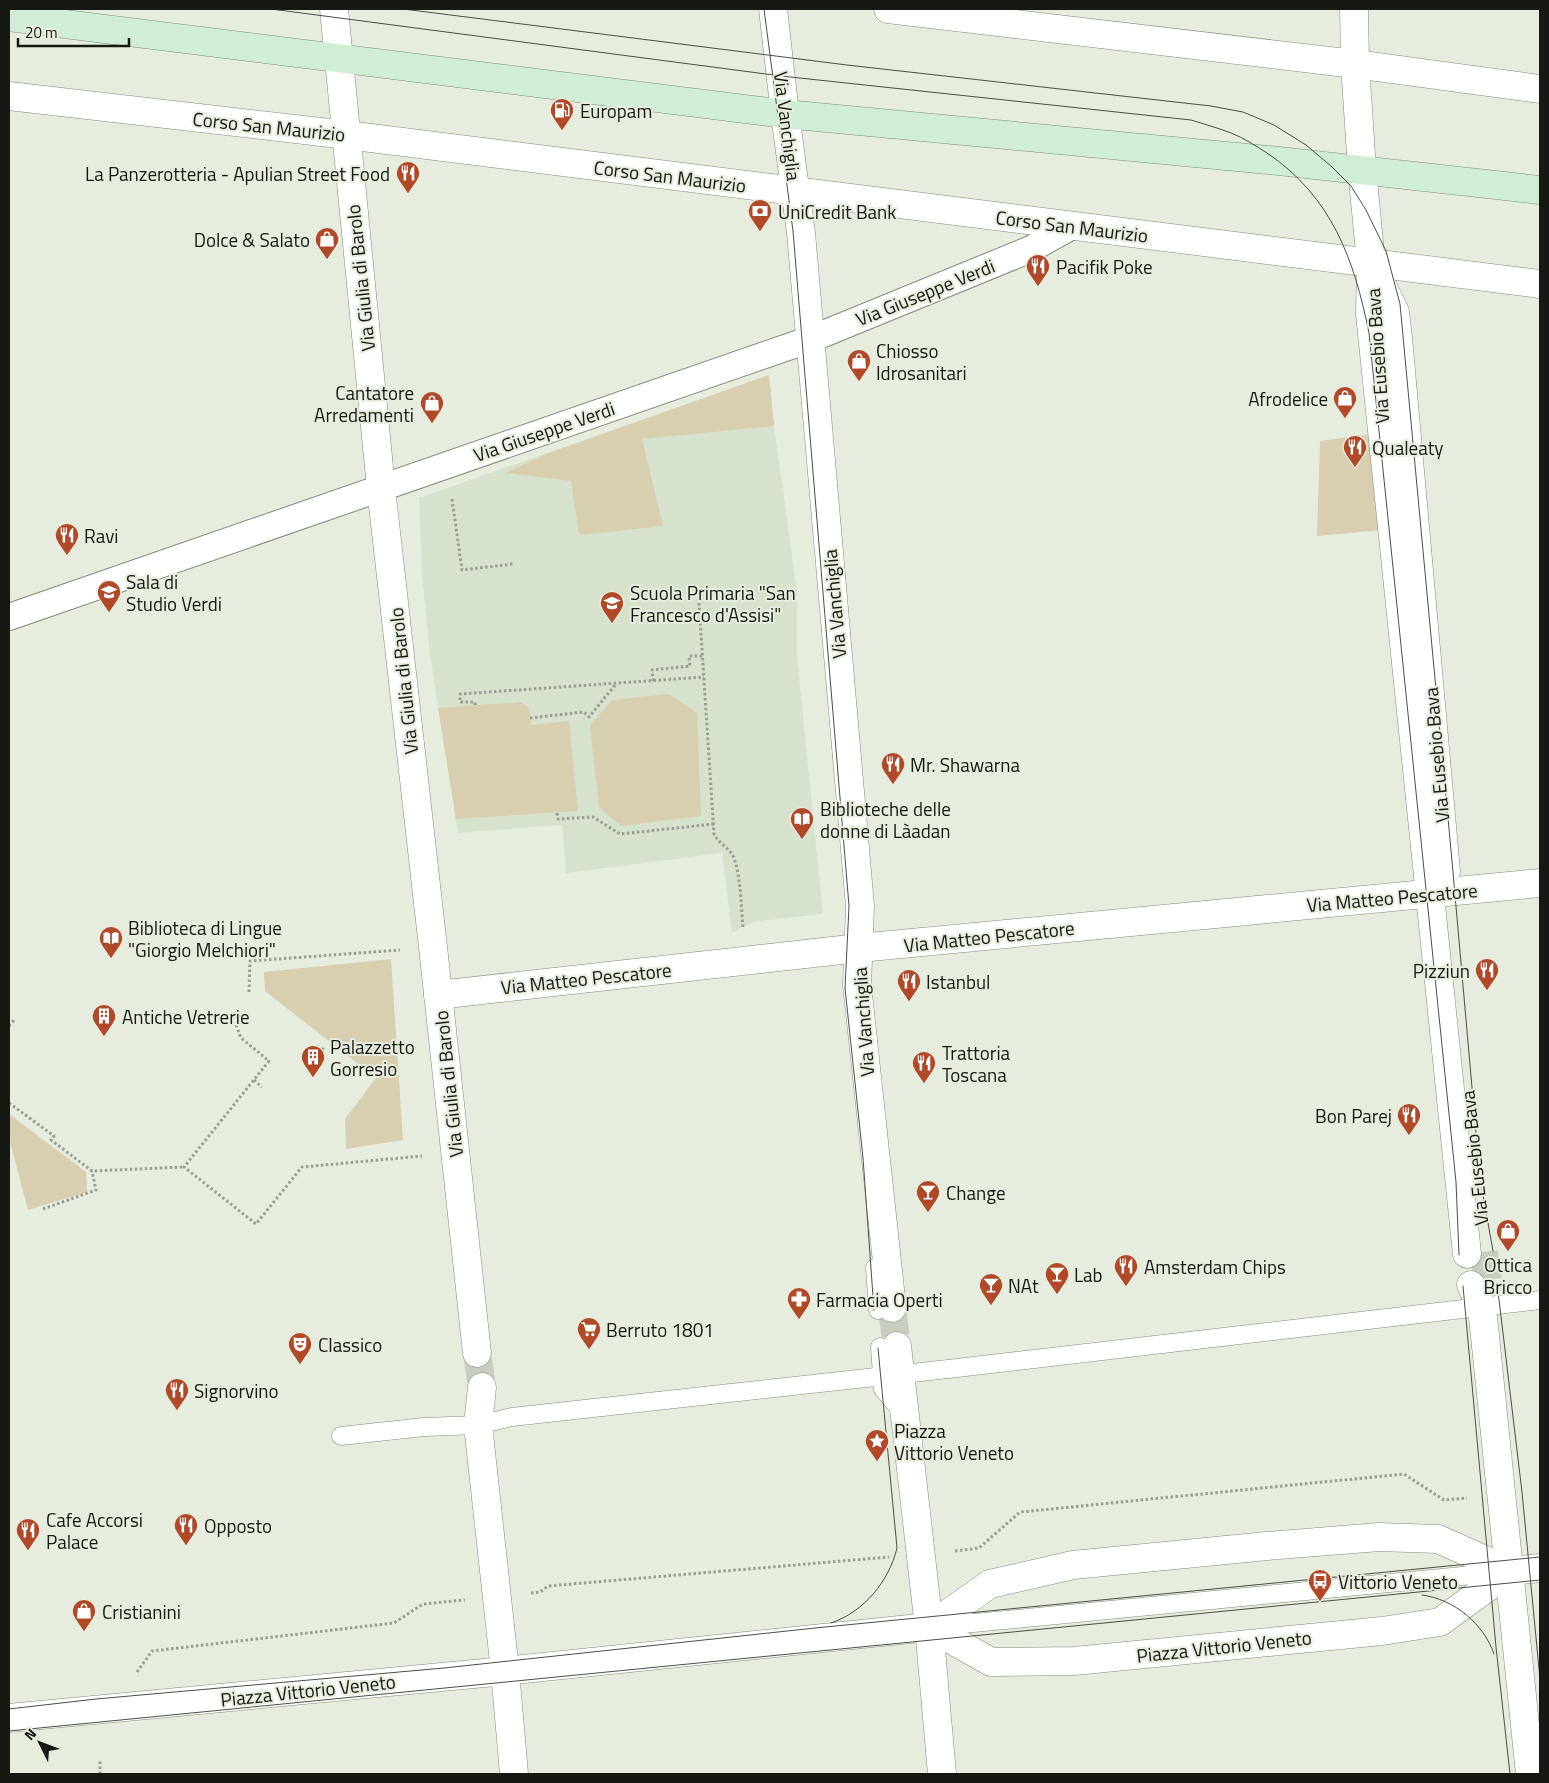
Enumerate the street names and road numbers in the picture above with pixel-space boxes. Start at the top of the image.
street label: Via Vanchiglia [767,70,809,183]
street label: Corso San Maurizio [191,104,347,148]
street label: Corso San Maurizio [592,152,748,200]
street label: Corso San Maurizio [994,202,1150,250]
street label: Via Giulia di Barolo [338,203,382,353]
street label: Via Giuseppe Verdi [851,251,999,333]
street label: Via Eusebio Bava [1358,287,1396,425]
street label: Via Giuseppe Verdi [469,393,619,469]
street label: Via Vanchiglia [815,548,853,660]
street label: Via Giulia di Barolo [381,606,425,756]
street label: Via Eusebio Bava [1416,686,1456,824]
street label: Via Matteo Pescatore [1305,875,1479,919]
street label: Via Matteo Pescatore [902,913,1076,959]
street label: Via Matteo Pescatore [499,955,673,1001]
street label: Via Vanchiglia [845,966,881,1078]
street label: Via Giulia di Barolo [426,1009,470,1159]
street label: Via Eusebio Bava [1452,1088,1496,1227]
street label: Piazza Vittorio Veneto [1135,1622,1313,1670]
street label: Piazza Vittorio Veneto [219,1666,397,1714]

